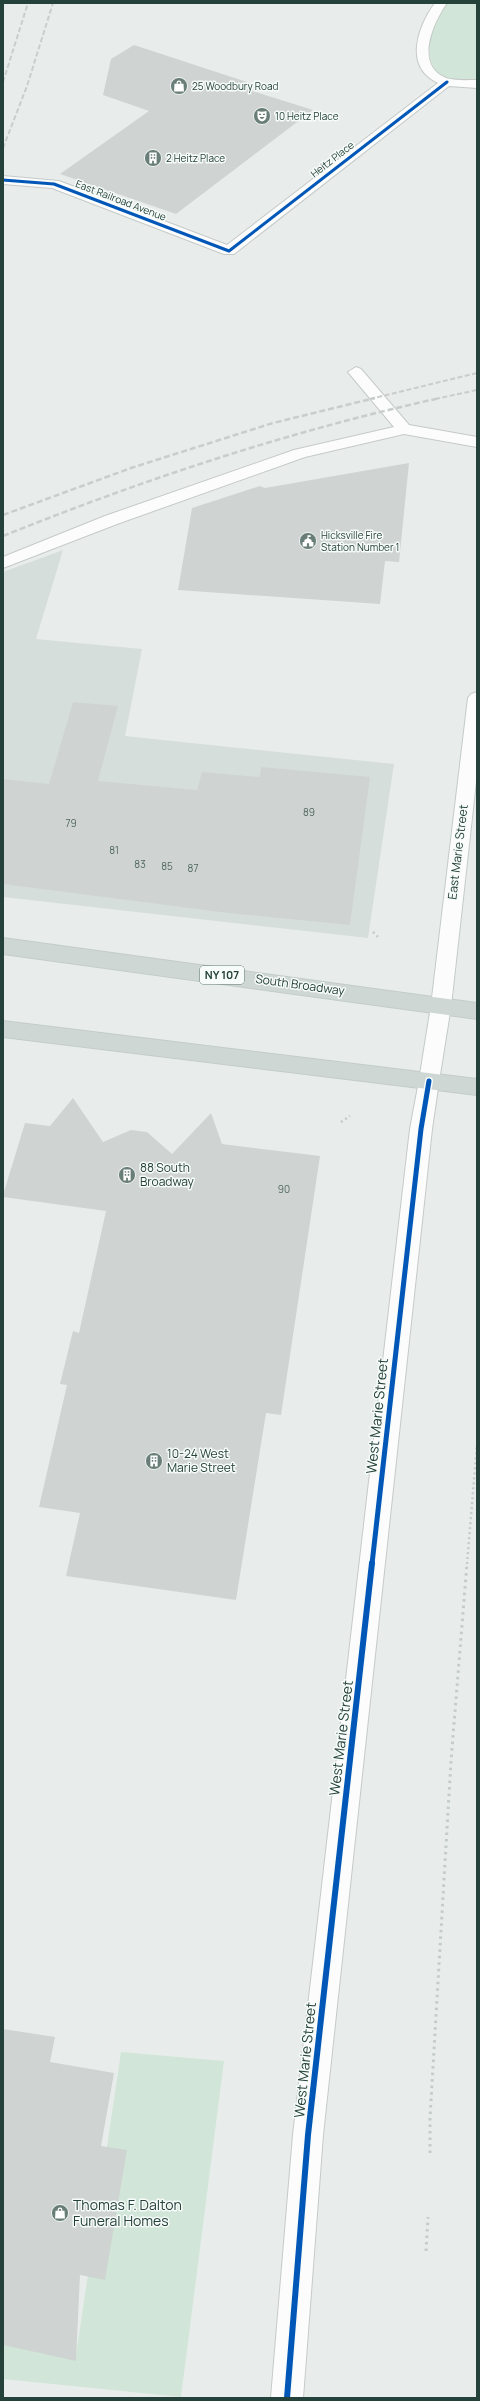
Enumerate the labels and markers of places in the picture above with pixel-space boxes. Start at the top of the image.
shop icon: 25 Woodbury Road [169,76,189,96]
place label: 25 Woodbury Road [192,79,278,93]
theatre icon: 10 Heitz Place [252,106,272,126]
place label: 10 Heitz Place [275,109,339,123]
building icon: 2 Heitz Place [143,148,163,168]
place label: 2 Heitz Place [166,151,225,165]
place label: Hicksville Fire Station Number 1 [321,528,399,554]
public building icon: Hicksville Fire Station Number 1 [298,531,318,551]
place label: 88 South Broadway [140,1159,195,1190]
building icon: 88 South Broadway [117,1165,137,1185]
place label: 10-24 West Marie Street [167,1445,236,1476]
building icon: 10-24 West Marie Street [144,1451,164,1471]
place label: Thomas F. Dalton Funeral Homes [73,2195,182,2230]
shop icon: Thomas F. Dalton Funeral Homes [50,2203,70,2223]

